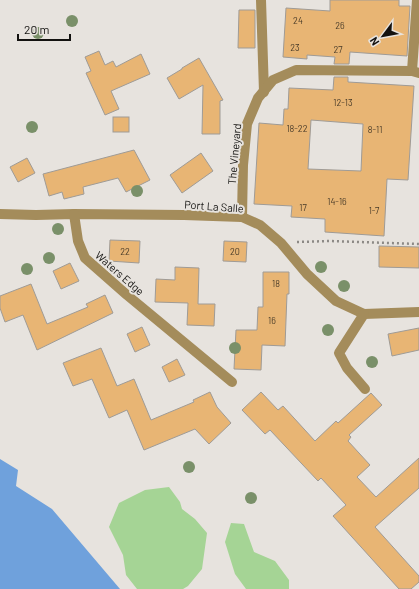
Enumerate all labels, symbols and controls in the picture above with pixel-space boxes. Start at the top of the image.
house number: 24 [293,15,303,26]
scale bar [18,16,70,42]
north arrow [363,16,403,56]
house number: 26 [335,20,345,31]
text: 20 m [24,22,50,36]
text: N [367,35,382,48]
house number: 23 [290,42,300,53]
house number: 27 [333,44,343,55]
house number: 12-13 [333,97,353,108]
street label: The Vineyard [225,123,243,185]
house number: 18-22 [286,123,308,134]
house number: 8-11 [368,124,382,135]
house number: 14-16 [327,196,347,207]
street label: Port La Salle [184,197,244,215]
house number: 17 [299,202,307,213]
house number: 1-7 [369,205,380,216]
house number: 22 [120,246,130,257]
house number: 20 [230,246,240,257]
street label: Waters Edge [93,248,147,298]
house number: 18 [272,278,280,289]
house number: 16 [268,315,276,326]

